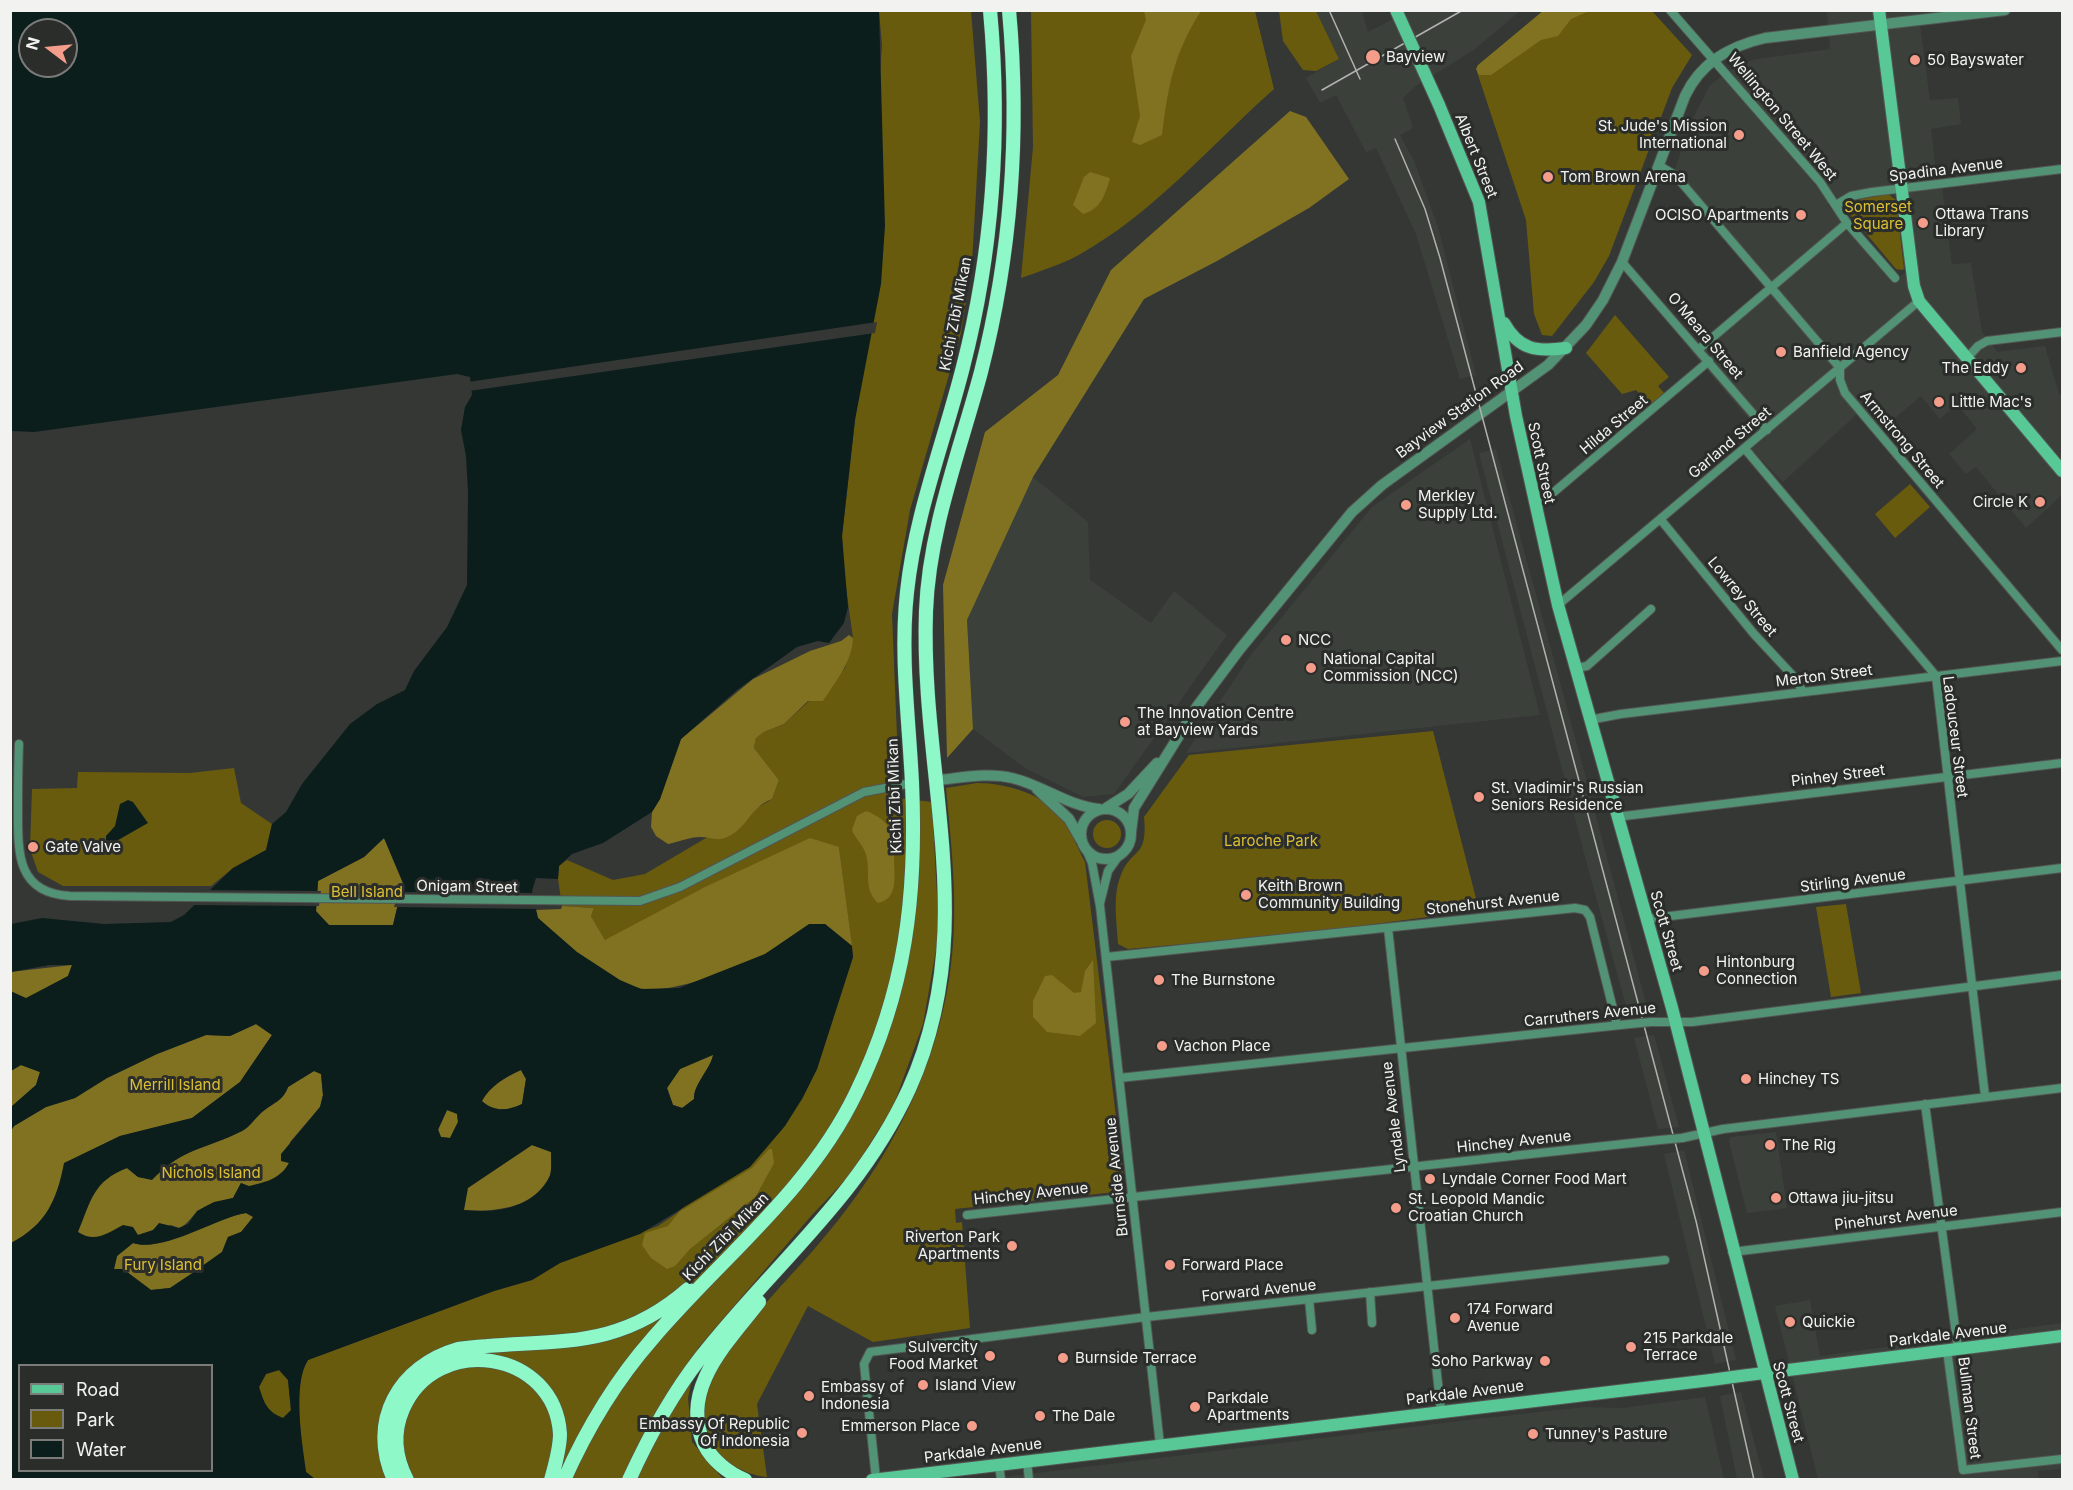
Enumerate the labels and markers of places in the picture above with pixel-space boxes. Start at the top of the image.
marker: Bayview [1364,48,1382,66]
place label: Bayview [1386,48,1445,66]
place label: 50 Bayswater [1927,51,2024,69]
marker: 50 Bayswater [1908,53,1922,67]
place label: St. Jude's Mission International [1598,117,1727,152]
marker: St. Jude's Mission International [1732,128,1746,142]
place label: Tom Brown Arena [1560,168,1686,186]
marker: Tom Brown Arena [1541,170,1555,184]
place label: Ottawa Trans Library [1935,205,2029,240]
place label: OCISO Apartments [1655,206,1789,224]
marker: OCISO Apartments [1794,208,1808,222]
marker: Ottawa Trans Library [1916,216,1930,230]
place label: Banfield Agency [1793,343,1909,361]
marker: Banfield Agency [1774,345,1788,359]
place label: The Eddy [1942,359,2009,377]
marker: The Eddy [2014,361,2028,375]
place label: Little Mac's [1951,393,2032,411]
marker: Little Mac's [1932,395,1946,409]
place label: Merkley Supply Ltd. [1418,487,1498,522]
place label: Circle K [1973,493,2028,511]
marker: Circle K [2033,495,2047,509]
marker: Merkley Supply Ltd. [1399,498,1413,512]
place label: NCC [1298,631,1331,649]
marker: NCC [1279,633,1293,647]
place label: National Capital Commission (NCC) [1323,650,1459,685]
marker: National Capital Commission (NCC) [1304,661,1318,675]
place label: The Innovation Centre at Bayview Yards [1137,704,1294,739]
marker: The Innovation Centre at Bayview Yards [1118,715,1132,729]
place label: St. Vladimir's Russian Seniors Residence [1491,779,1644,814]
marker: St. Vladimir's Russian Seniors Residence [1472,790,1486,804]
place label: Gate Valve [45,838,121,856]
marker: Gate Valve [26,840,40,854]
place label: Keith Brown Community Building [1258,877,1400,912]
marker: Keith Brown Community Building [1239,888,1253,902]
place label: Hintonburg Connection [1716,953,1797,988]
marker: Hintonburg Connection [1697,964,1711,978]
place label: The Burnstone [1171,971,1275,989]
marker: The Burnstone [1152,973,1166,987]
place label: Vachon Place [1174,1037,1270,1055]
marker: Vachon Place [1155,1039,1169,1053]
place label: Hinchey TS [1758,1070,1839,1088]
marker: Hinchey TS [1739,1072,1753,1086]
place label: The Rig [1782,1136,1836,1154]
marker: The Rig [1763,1138,1777,1152]
place label: Lyndale Corner Food Mart [1442,1170,1627,1188]
marker: Lyndale Corner Food Mart [1423,1172,1437,1186]
place label: Ottawa jiu-jitsu [1788,1189,1894,1207]
place label: St. Leopold Mandic Croatian Church [1408,1190,1545,1225]
marker: Ottawa jiu-jitsu [1769,1191,1783,1205]
marker: St. Leopold Mandic Croatian Church [1389,1201,1403,1215]
place label: Riverton Park Apartments [905,1228,1000,1263]
marker: Riverton Park Apartments [1005,1239,1019,1253]
place label: Forward Place [1182,1256,1283,1274]
marker: Forward Place [1163,1258,1177,1272]
place label: 174 Forward Avenue [1467,1300,1553,1335]
marker: 174 Forward Avenue [1448,1311,1462,1325]
place label: Quickie [1802,1313,1855,1331]
marker: Quickie [1783,1315,1797,1329]
place label: 215 Parkdale Terrace [1643,1329,1733,1364]
place label: Sulvercity Food Market [889,1338,978,1373]
marker: 215 Parkdale Terrace [1624,1340,1638,1354]
marker: Sulvercity Food Market [983,1349,997,1363]
place label: Burnside Terrace [1075,1349,1197,1367]
marker: Burnside Terrace [1056,1351,1070,1365]
place label: Soho Parkway [1431,1352,1533,1370]
marker: Soho Parkway [1538,1354,1552,1368]
place label: Island View [935,1376,1016,1394]
place label: Embassy of Indonesia [821,1378,904,1413]
marker: Island View [916,1378,930,1392]
marker: Embassy of Indonesia [802,1389,816,1403]
place label: Parkdale Apartments [1207,1389,1289,1424]
marker: Parkdale Apartments [1188,1400,1202,1414]
place label: The Dale [1052,1407,1115,1425]
marker: The Dale [1033,1409,1047,1423]
place label: Embassy Of Republic Of Indonesia [639,1415,790,1450]
place label: Emmerson Place [841,1417,960,1435]
marker: Emmerson Place [965,1419,979,1433]
place label: Tunney's Pasture [1545,1425,1668,1443]
marker: Embassy Of Republic Of Indonesia [795,1426,809,1440]
marker: Tunney's Pasture [1526,1427,1540,1441]

